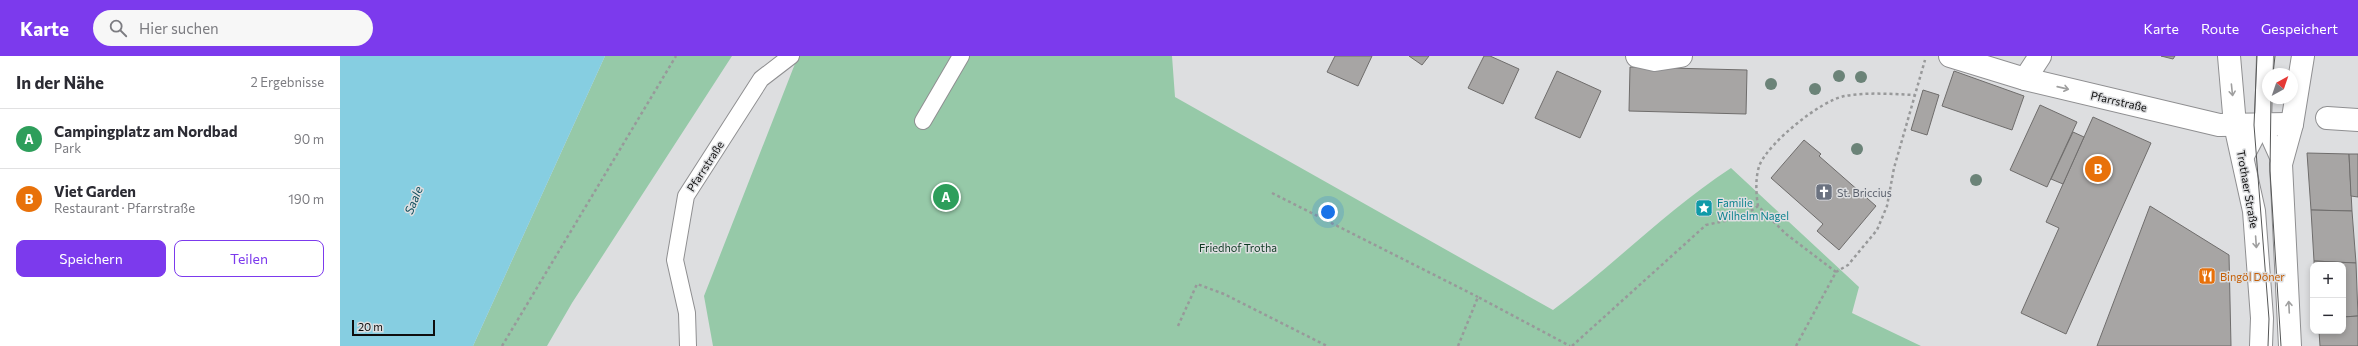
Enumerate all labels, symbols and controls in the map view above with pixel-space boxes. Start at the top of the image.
search box [93,10,373,46]
text: Karte [20,17,69,40]
icon: search [107,17,129,39]
text: Hier suchen [139,19,219,37]
text: Karte [2144,20,2179,37]
text: Route [2201,20,2239,37]
text: Gespeichert [2261,20,2338,37]
north arrow [2262,68,2298,104]
text: In der Nähe [16,72,104,93]
text: 2 Ergebnisse [250,74,324,90]
one-way arrow [2228,83,2235,96]
one-way arrow [2057,85,2070,93]
street label: Pfarrstraße [2090,88,2149,114]
text: Campingplatz am Nordbad [54,122,237,140]
text: A [24,131,34,147]
text: 90 m [294,131,324,147]
street label: Pfarrstraße [684,138,726,194]
text: Park [54,140,81,156]
street label: Trothaer Straße [2235,149,2261,229]
pin: B [2085,154,2111,184]
text: Viet Garden [54,182,136,200]
pin: A [933,182,959,212]
church icon: St. Briccius [1814,182,1834,202]
water label: Saale [401,183,425,216]
place label: St. Briccius [1837,186,1892,199]
text: B [25,191,33,207]
text: 190 m [288,191,324,207]
place label: Familie Wilhelm Nagel [1717,196,1789,222]
place icon: Familie Wilhelm Nagel [1694,198,1714,218]
text: Restaurant · Pfarrstraße [54,200,195,216]
your location [1318,202,1338,222]
one-way arrow [2253,235,2260,248]
button: Speichern [16,240,166,277]
button: Teilen [174,240,324,277]
park label: Friedhof Trotha [1199,241,1277,254]
map controls [2310,262,2346,334]
button: + [2310,262,2346,298]
restaurant icon: Bingöl Döner [2197,266,2217,286]
place label: Bingöl Döner [2220,270,2285,283]
button: − [2310,298,2346,334]
one-way arrow [2286,301,2293,314]
scale bar [352,318,435,337]
text: 20 m [358,320,383,333]

